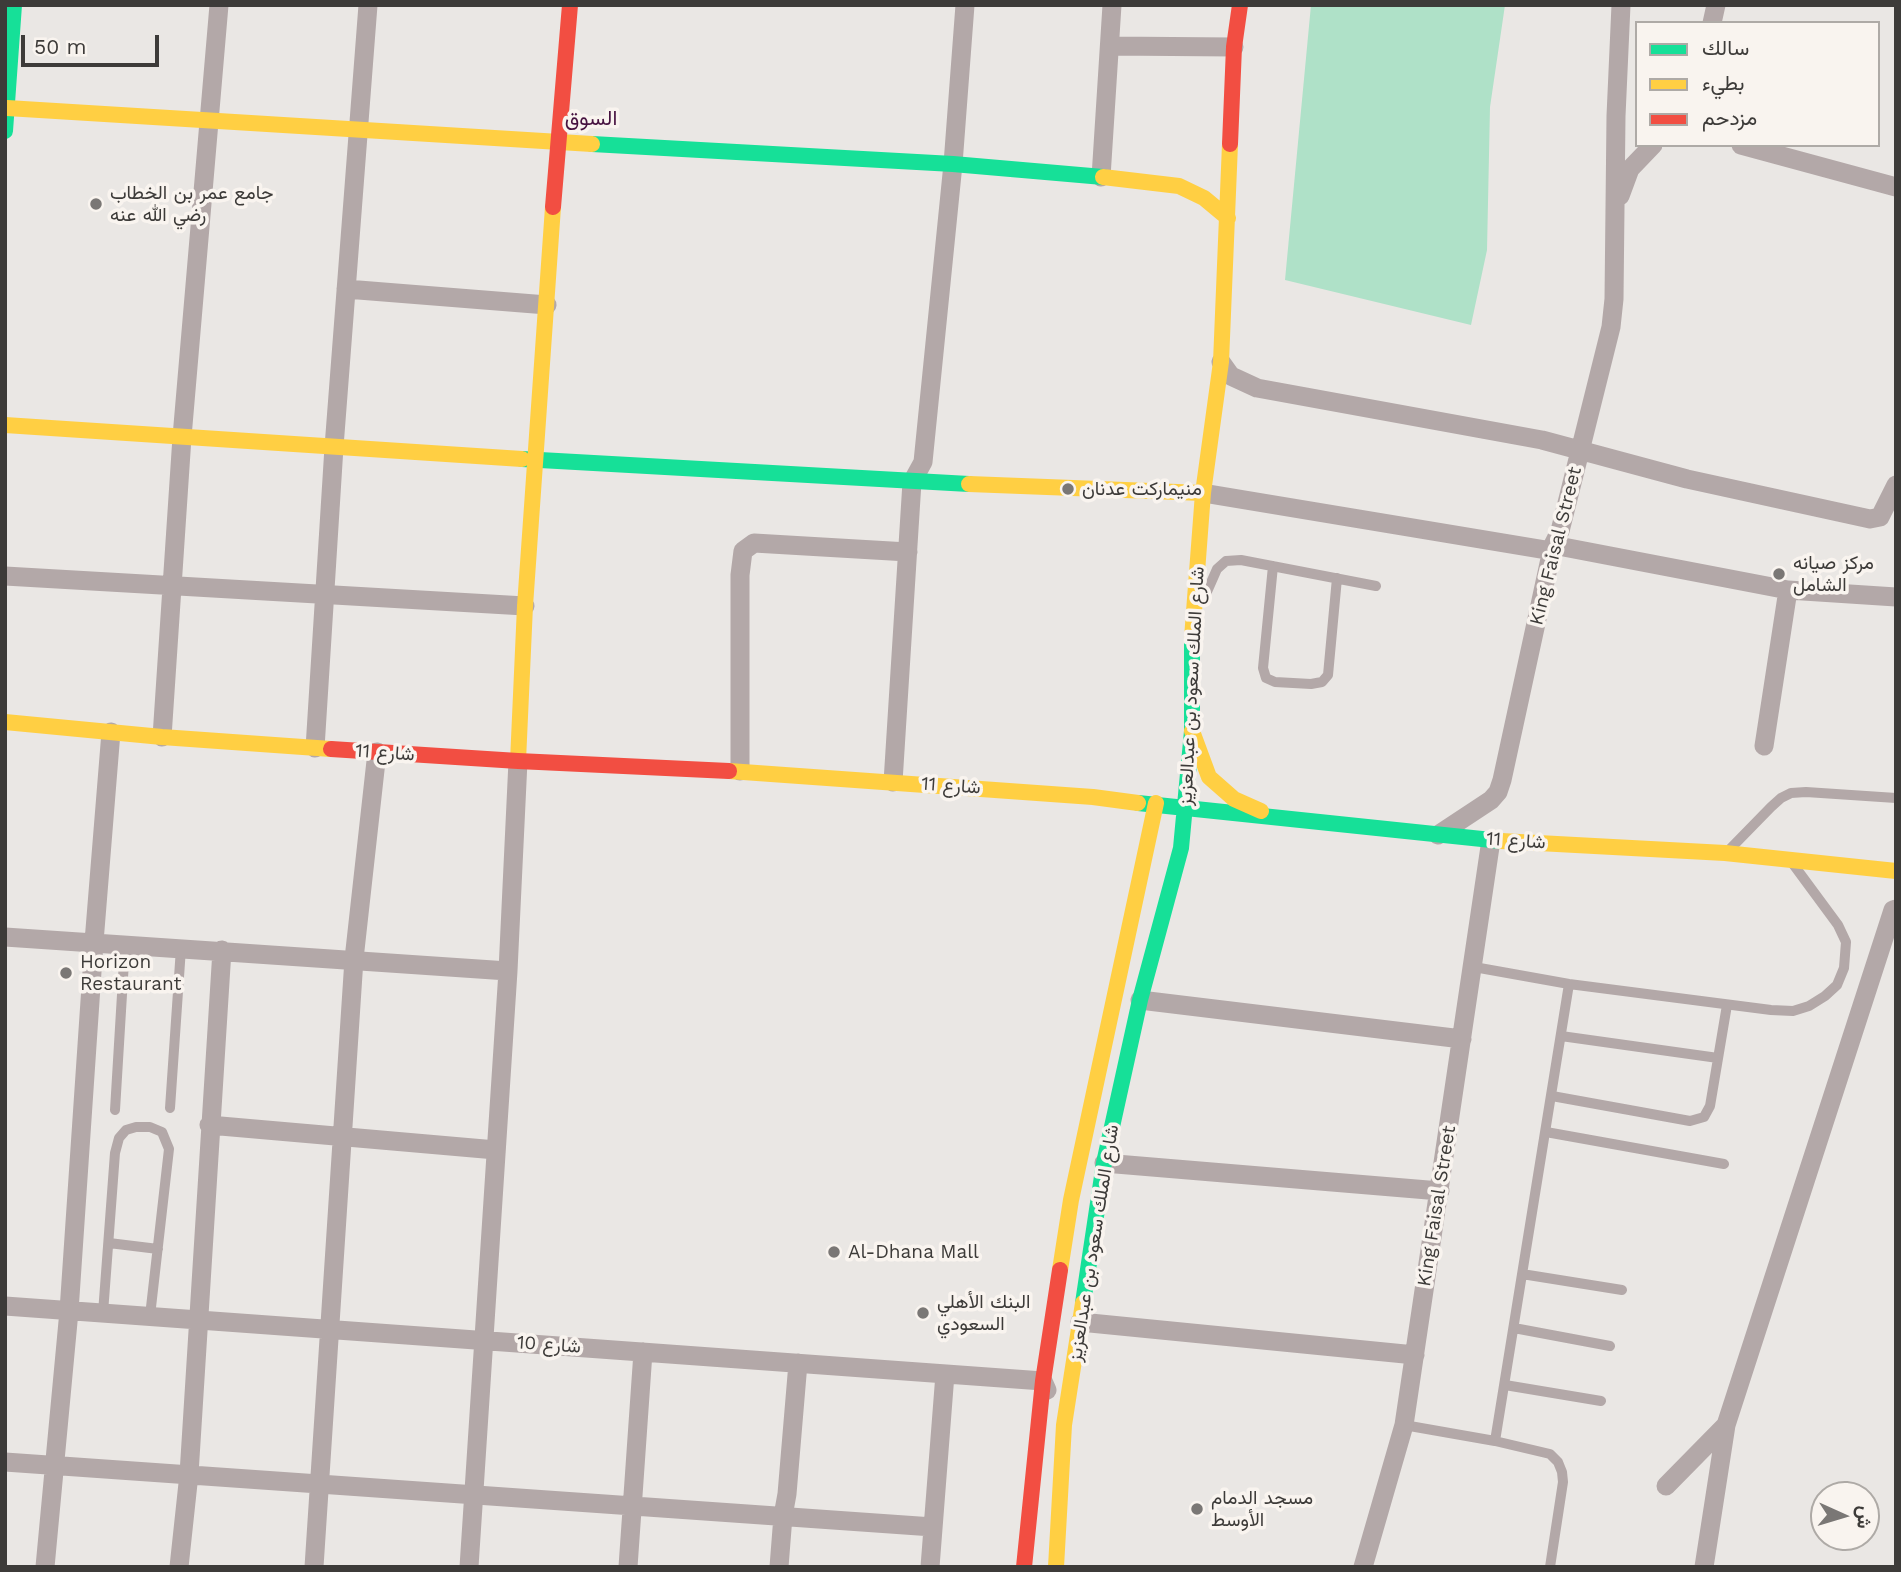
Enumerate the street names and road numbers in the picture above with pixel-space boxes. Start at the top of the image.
street label: King Faisal Street [1525,464,1587,628]
street label: شارع الملك سعود بن عبدالعزيز [1174,566,1210,806]
street label: شارع 11 [355,740,415,766]
street label: شارع 11 [921,773,981,799]
street label: شارع 11 [1486,828,1546,854]
street label: شارع الملك سعود بن عبدالعزيز [1064,1123,1124,1363]
street label: King Faisal Street [1413,1124,1461,1288]
street label: شارع 10 [516,1331,582,1359]

